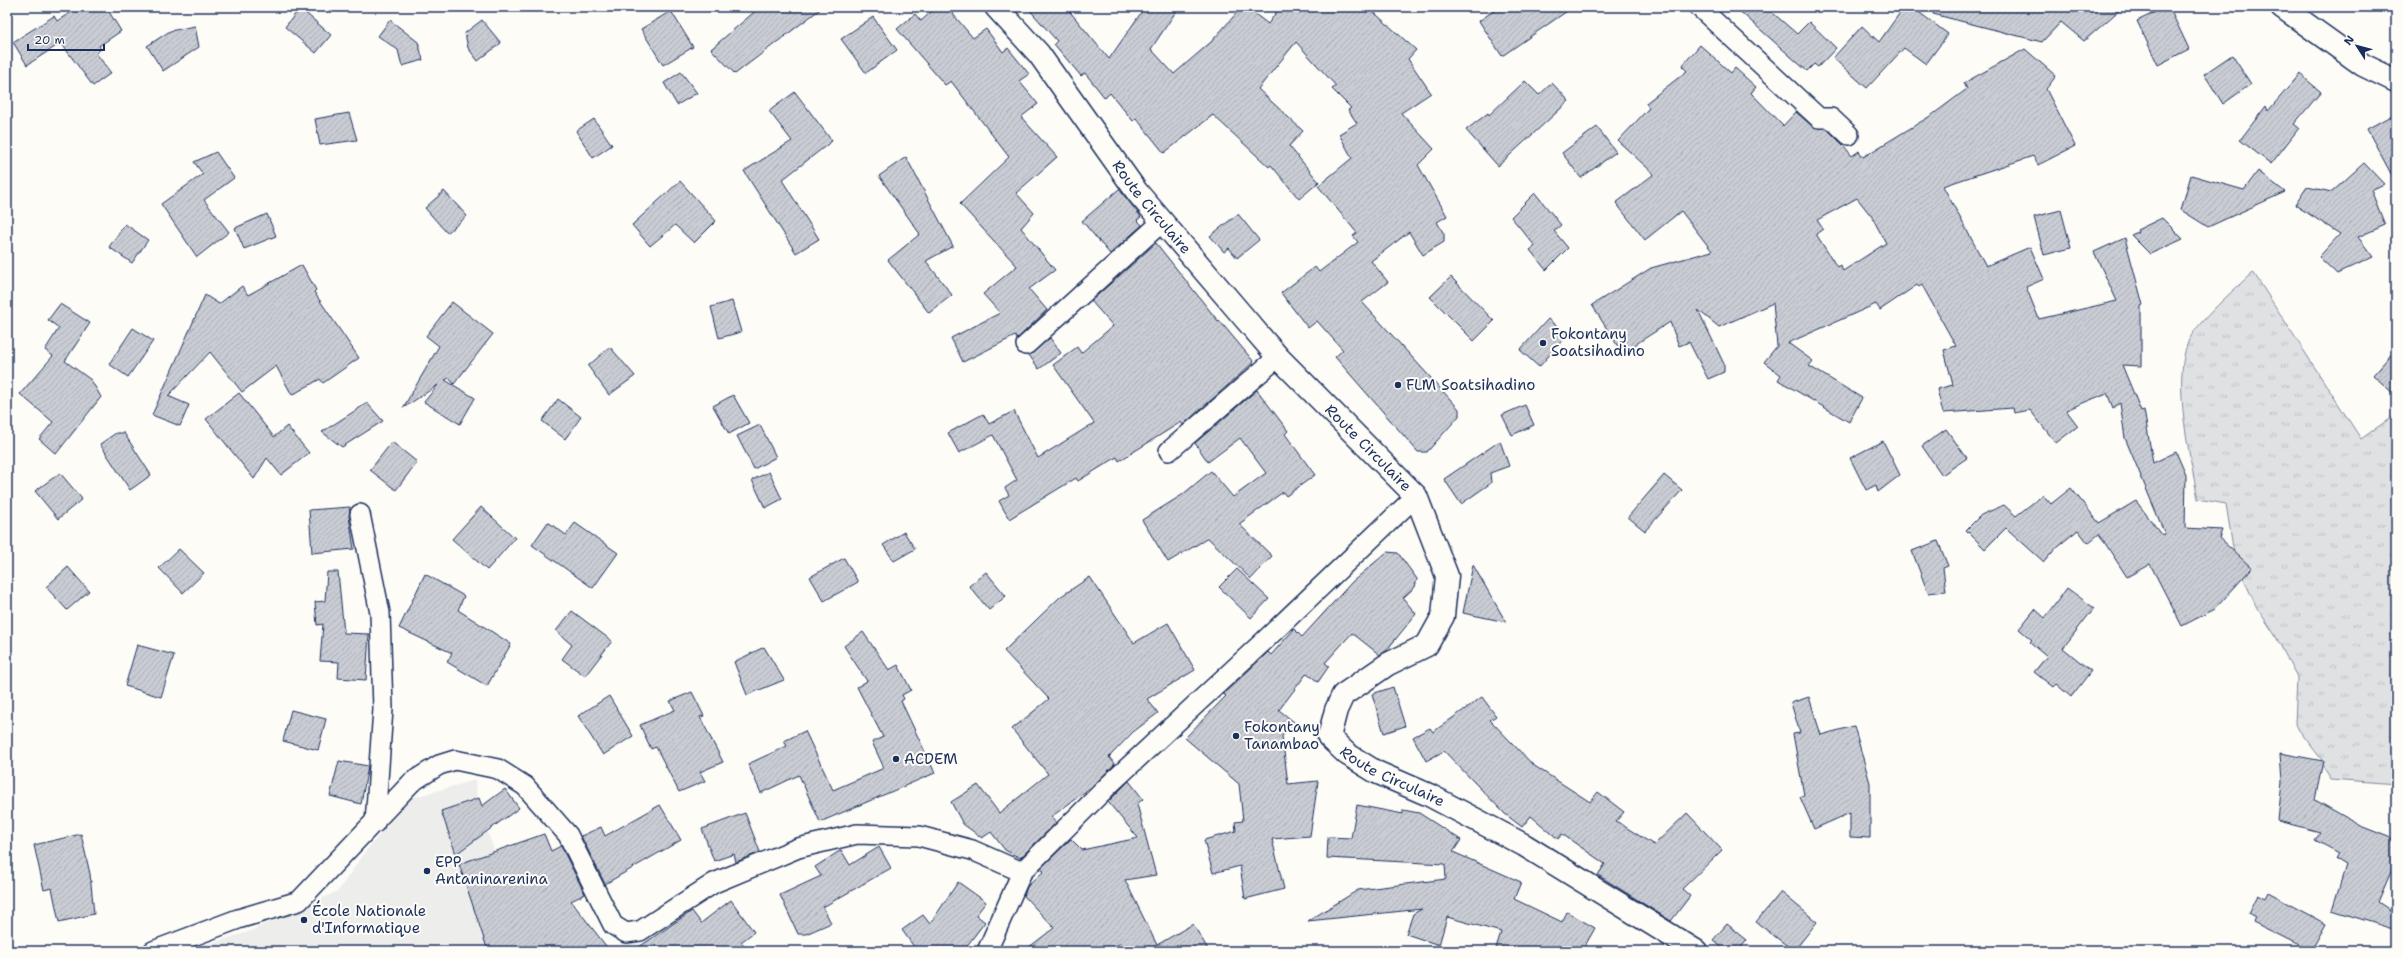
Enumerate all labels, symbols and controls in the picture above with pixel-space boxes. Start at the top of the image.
scale bar [28,26,104,52]
north arrow [2337,26,2377,66]
text: 20 m [34,32,65,48]
text: N [2341,32,2358,48]
street label: Route Circulaire [1108,156,1196,258]
place label: Fokontany Soatsihadino [1551,324,1645,361]
marker: Fokontany Soatsihadino [1538,338,1548,348]
place label: FLM Soatsihadino [1406,375,1535,395]
marker: FLM Soatsihadino [1393,380,1403,390]
street label: Route Circulaire [1321,400,1416,496]
place label: Fokontany Tanambao [1244,717,1320,754]
marker: Fokontany Tanambao [1231,731,1241,741]
street label: Route Circulaire [1335,742,1448,812]
place label: ACDEM [904,749,958,769]
marker: ACDEM [891,754,901,764]
place label: EPP Antaninarenina [435,852,548,889]
marker: EPP Antaninarenina [422,866,432,876]
place label: École Nationale d'Informatique [312,900,426,938]
marker: École Nationale d'Informatique [299,915,309,925]

